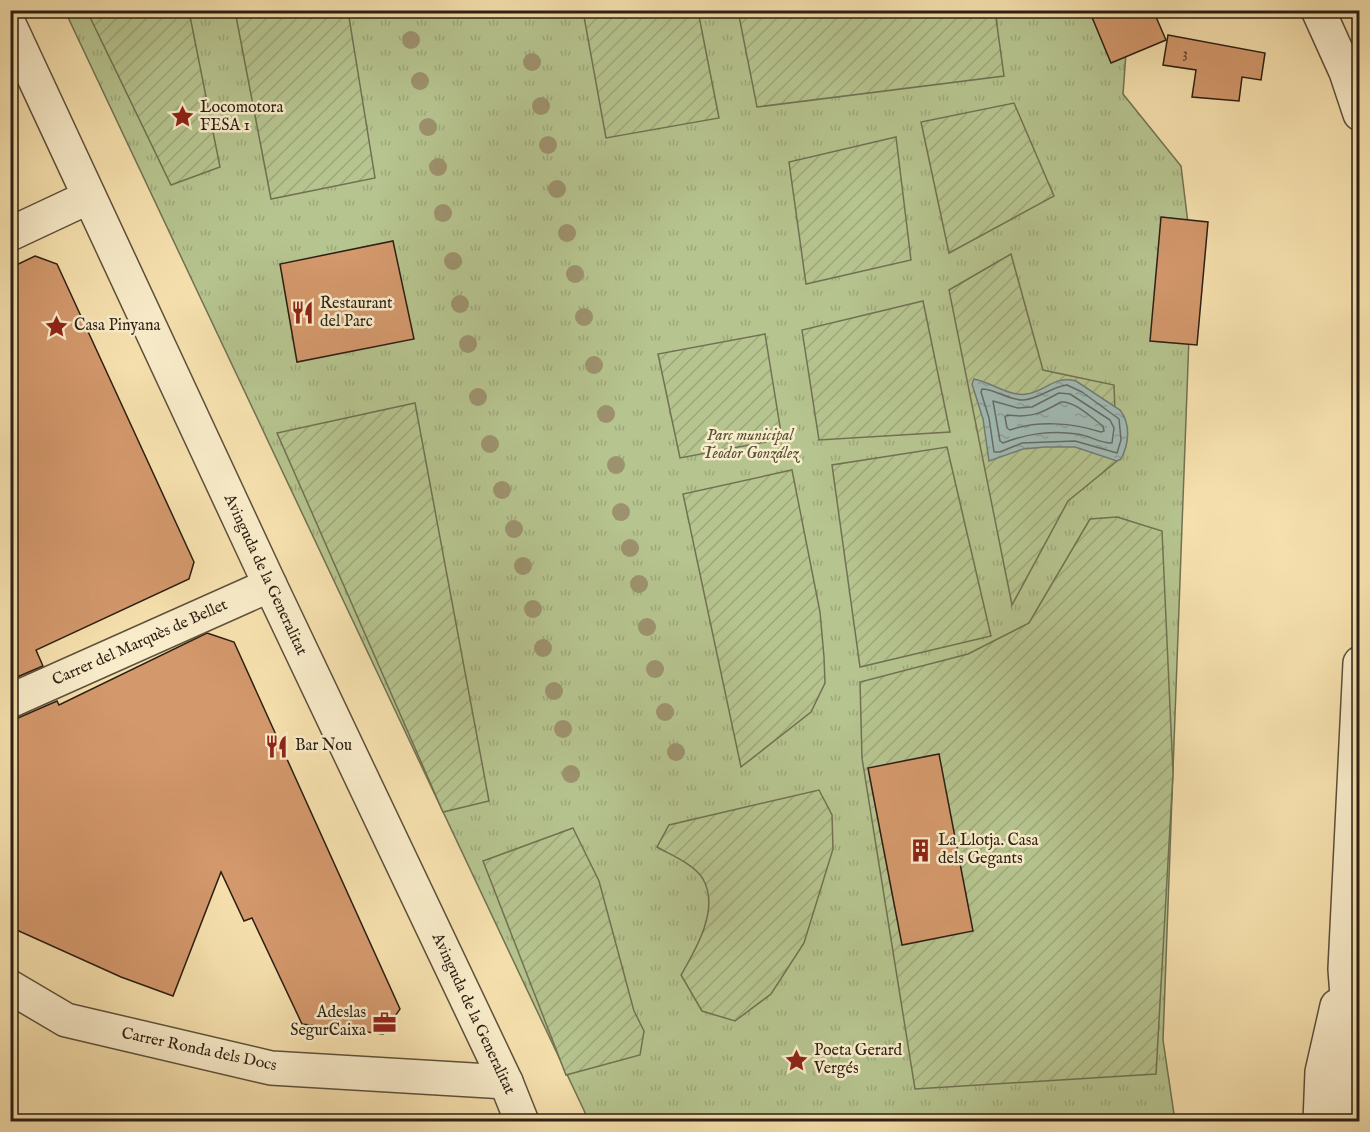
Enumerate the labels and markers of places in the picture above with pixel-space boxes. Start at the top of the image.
place label: Locomotora FESA 1 [200,98,283,136]
place icon: Locomotora FESA 1 [169,104,195,130]
place label: Restaurant del Parc [320,294,393,332]
restaurant icon: Restaurant del Parc [289,300,315,326]
place icon: Casa Pinyana [43,313,69,339]
place label: Casa Pinyana [74,316,160,336]
restaurant icon: Bar Nou [264,733,290,759]
place label: Bar Nou [295,736,352,756]
place label: La Llotja. Casa dels Gegants [938,831,1038,869]
building icon: La Llotja. Casa dels Gegants [907,837,933,863]
place label: Adeslas SegurCaixa [290,1003,366,1041]
office icon: Adeslas SegurCaixa [371,1009,397,1035]
place label: Poeta Gerard Vergés [813,1041,903,1079]
place icon: Poeta Gerard Vergés [783,1047,809,1073]

